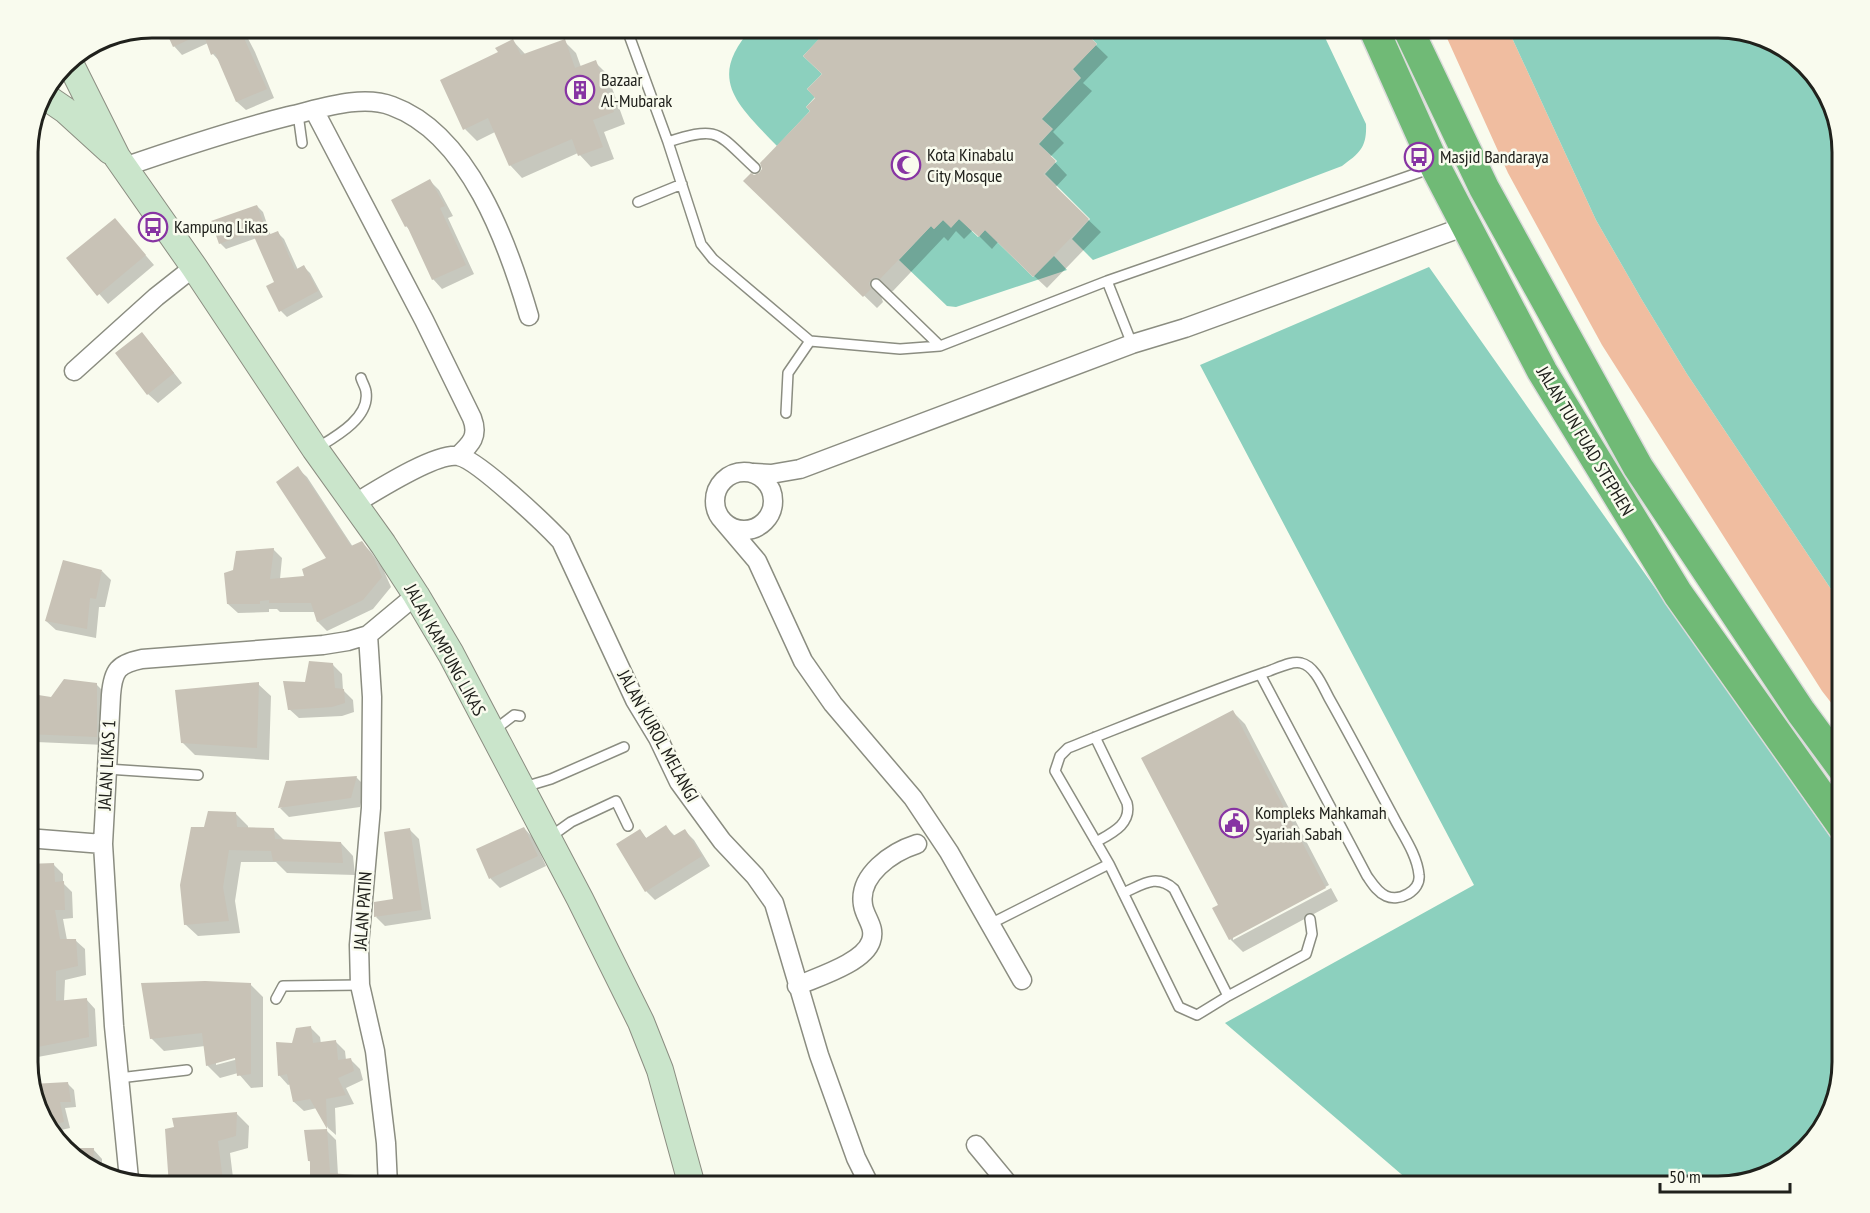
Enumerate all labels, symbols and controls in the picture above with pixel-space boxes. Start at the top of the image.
place label: Bazaar Al-Mubarak [601,68,672,112]
building icon: Bazaar Al-Mubarak [564,74,596,106]
bus stop icon: Masjid Bandaraya [1403,141,1435,173]
place label: Kota Kinabalu City Mosque [927,143,1014,187]
place label: Masjid Bandaraya [1440,145,1549,168]
mosque icon: Kota Kinabalu City Mosque [890,149,922,181]
bus stop icon: Kampung Likas [137,211,169,243]
place label: Kampung Likas [174,215,268,238]
street label: JALAN TUN FUAD STEPHEN [1531,361,1639,520]
street label: JALAN KAMPUNG LIKAS [399,579,491,720]
street label: JALAN KUROL MELANGI [612,665,704,806]
street label: JALAN LIKAS 1 [93,719,120,812]
place label: Kompleks Mahkamah Syariah Sabah [1255,801,1387,845]
public building icon: Kompleks Mahkamah Syariah Sabah [1218,807,1250,839]
street label: JALAN PATIN [348,871,377,952]
scale bar [1660,1156,1790,1194]
text: 50 m [1669,1165,1701,1188]

